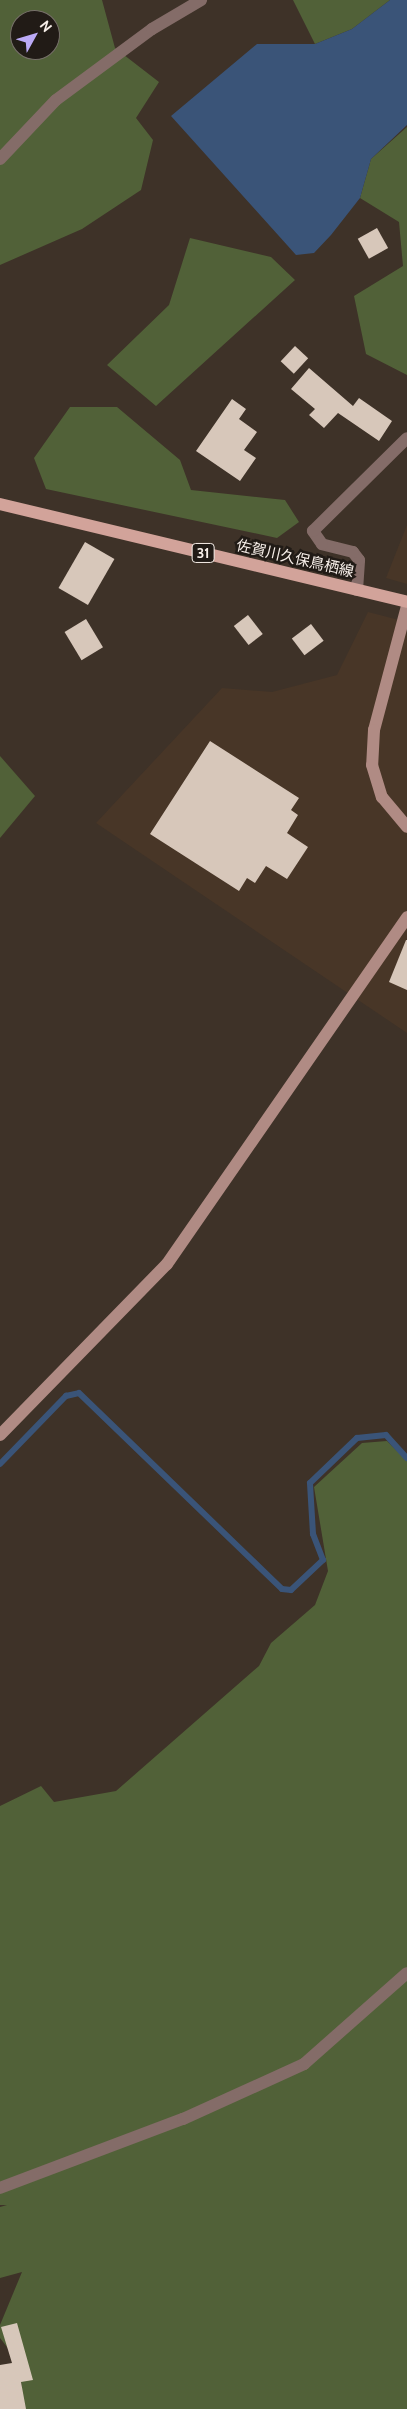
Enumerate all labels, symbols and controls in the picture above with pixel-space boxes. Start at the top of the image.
north arrow [10,10,60,60]
text: N [36,17,56,36]
street label: 佐賀川久保鳥栖線 [235,537,355,581]
road number: 31 [190,542,216,564]

